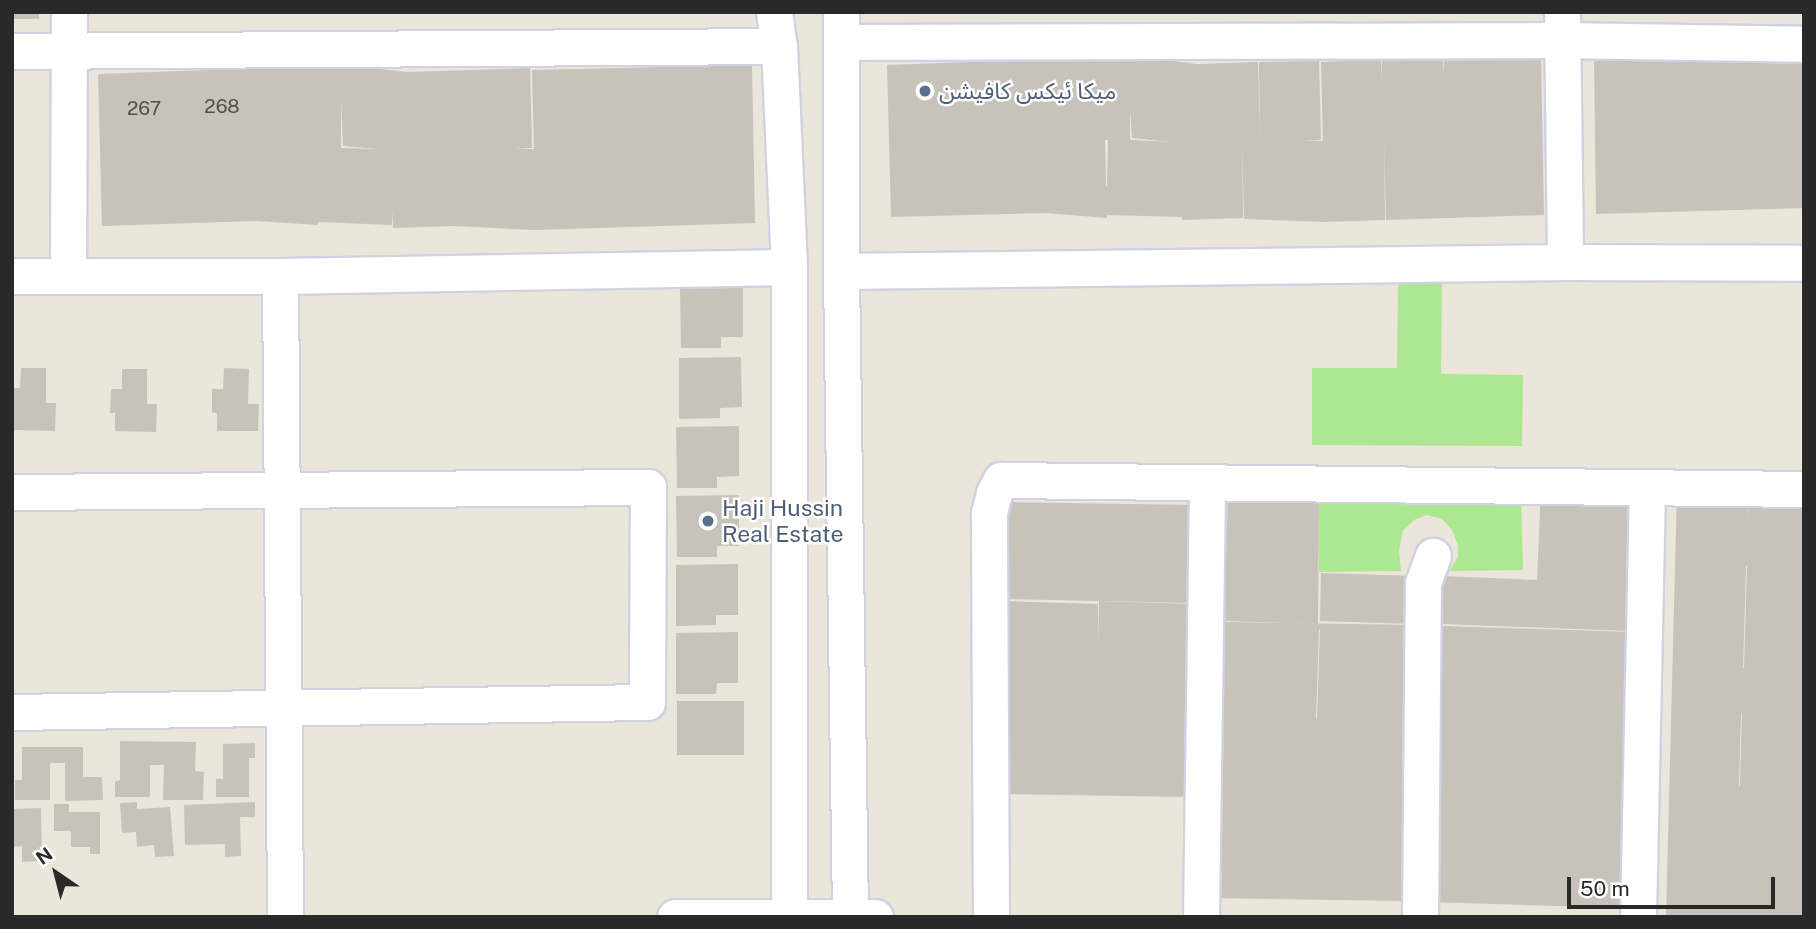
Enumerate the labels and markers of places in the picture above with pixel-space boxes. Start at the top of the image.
place label: میکا ئیکس کافیشن [939,77,1116,105]
marker: میکا ئیکس کافیشن [917,83,933,99]
place label: Haji Hussin Real Estate [722,494,844,548]
marker: Haji Hussin Real Estate [700,513,716,529]

